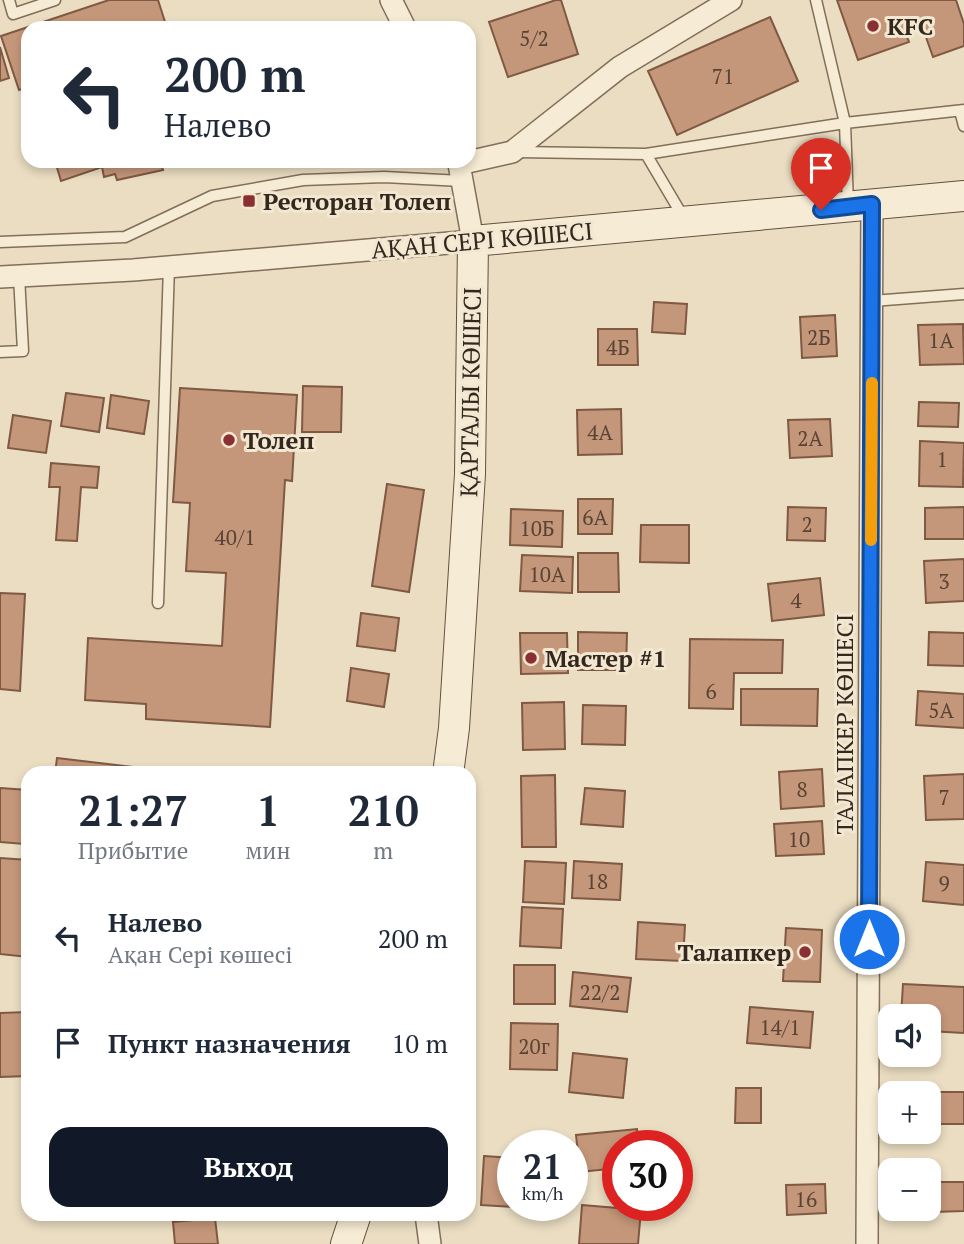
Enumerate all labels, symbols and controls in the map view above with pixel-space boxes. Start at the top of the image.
place label: KFC [887,10,934,42]
marker: KFC [865,18,881,34]
house number: 5/2 [519,24,549,52]
text: 200 m [164,41,306,106]
icon: left [49,49,140,140]
house number: 71 [712,62,734,90]
text: Налево [164,104,272,146]
pin [791,138,851,210]
icon: arrive [802,149,840,187]
place label: Ресторан Толеп [263,185,451,217]
marker: Ресторан Толеп [241,193,257,209]
street label: АҚАН СЕРІ КӨШЕСІ [370,214,594,266]
street label: ҚАРТАЛЫ КӨШЕСІ [452,287,488,497]
house number: 2Б [807,323,831,351]
house number: 1А [928,326,954,354]
house number: 4Б [606,333,630,361]
house number: 4А [587,418,613,446]
place label: Толеп [243,424,314,456]
house number: 2А [797,424,823,452]
marker: Толеп [221,432,237,448]
house number: 1 [936,445,948,473]
house number: 6А [582,503,608,531]
house number: 2 [801,510,813,538]
house number: 10Б [520,514,555,542]
house number: 40/1 [215,523,255,551]
house number: 10А [529,560,566,588]
house number: 3 [938,567,950,595]
house number: 4 [790,586,802,614]
street label: ТАЛАПКЕР КӨШЕСІ [828,614,860,834]
place label: Мастер #1 [545,642,666,674]
marker: Мастер #1 [523,650,539,666]
house number: 6 [705,677,717,705]
house number: 5А [928,696,954,724]
house number: 8 [796,775,808,803]
text: 21:27 [79,782,188,838]
text: 1 [256,782,280,838]
text: 210 [348,782,419,838]
house number: 7 [938,783,950,811]
house number: 10 [788,825,810,853]
text: Прибытие [78,835,188,866]
text: мин [245,835,291,866]
text: m [373,835,393,866]
house number: 18 [586,867,608,895]
house number: 9 [938,869,950,897]
position arrow [832,902,906,976]
text: Налево [108,905,202,939]
icon: left [49,919,87,957]
text: 200 m [378,921,448,955]
place label: Талапкер [678,936,791,968]
text: Ақан Сері көшесі [108,939,292,970]
marker: Талапкер [797,944,813,960]
house number: 22/2 [580,978,620,1006]
map controls [878,1004,941,1221]
button: sound [878,1004,941,1067]
house number: 14/1 [760,1013,800,1041]
icon: arrive [49,1024,87,1062]
text: Пункт назначения [108,1026,351,1060]
text: 10 m [392,1026,448,1060]
house number: 20г [518,1032,550,1060]
button: + [878,1081,941,1144]
button: Выход [49,1127,448,1207]
speed limit sign: 30 [602,1130,693,1221]
text: 21 [523,1143,562,1189]
button: − [878,1158,941,1221]
text: km/h [522,1181,563,1205]
house number: 16 [795,1185,817,1213]

